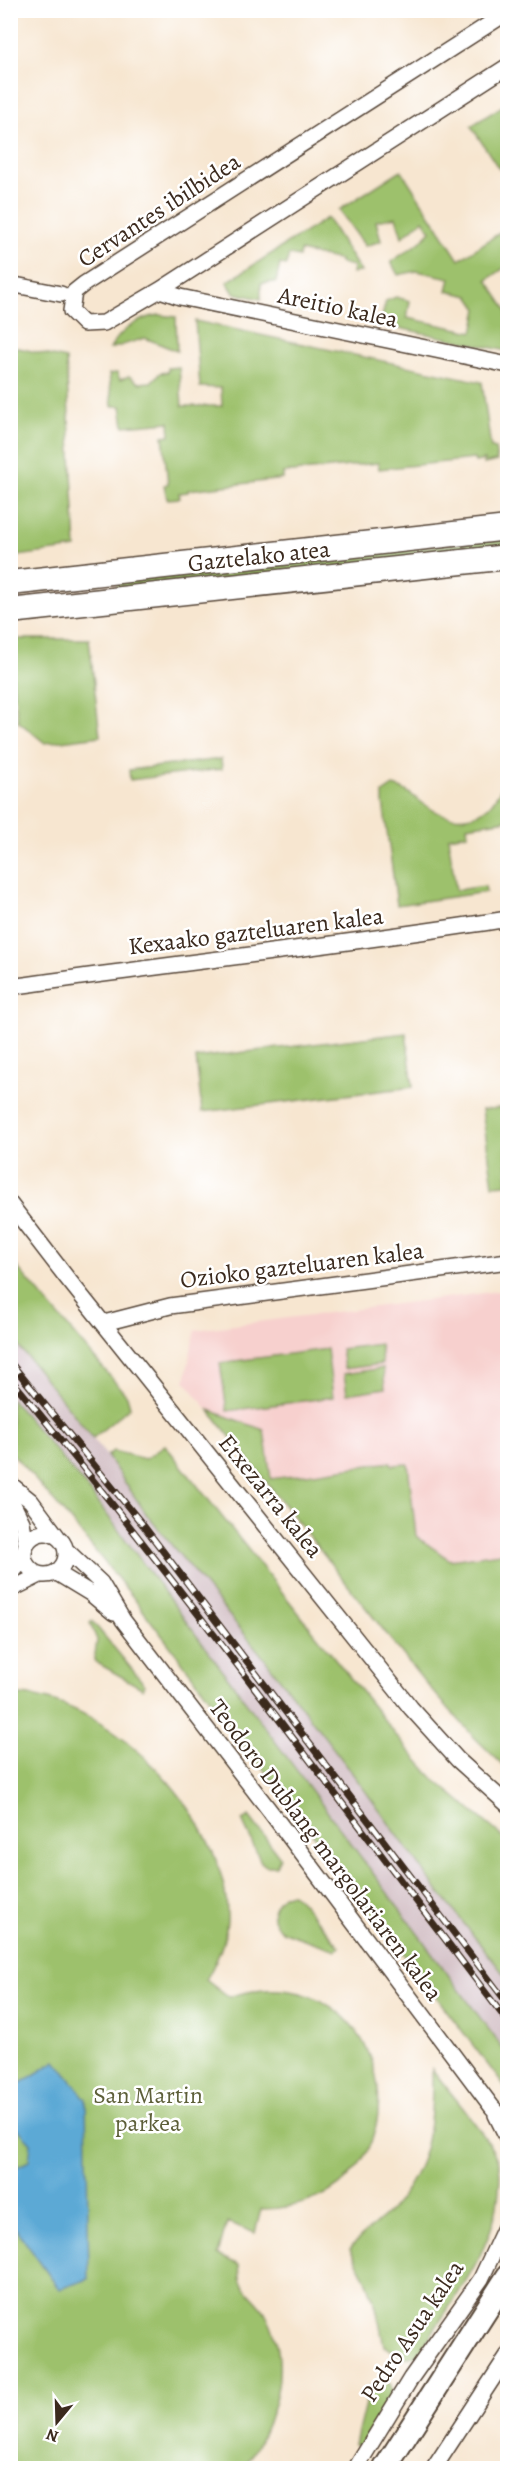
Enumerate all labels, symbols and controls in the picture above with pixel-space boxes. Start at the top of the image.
street label: Cervantes ibilbidea [71,145,247,275]
street label: Areitio kalea [274,278,402,335]
street label: Gaztelako atea [186,533,333,579]
street label: Kexaako gazteluaren kalea [127,899,386,963]
street label: Ozioko gazteluaren kalea [178,1234,426,1296]
street label: Etxezarra kalea [211,1427,331,1565]
street label: Teodoro Dublang margolariaren kalea [202,1692,451,2008]
park label: San Martin parkea [93,2079,203,2139]
street label: Pedro Asua kalea [353,2253,472,2408]
north arrow [27,2392,87,2452]
text: N [43,2423,62,2448]

